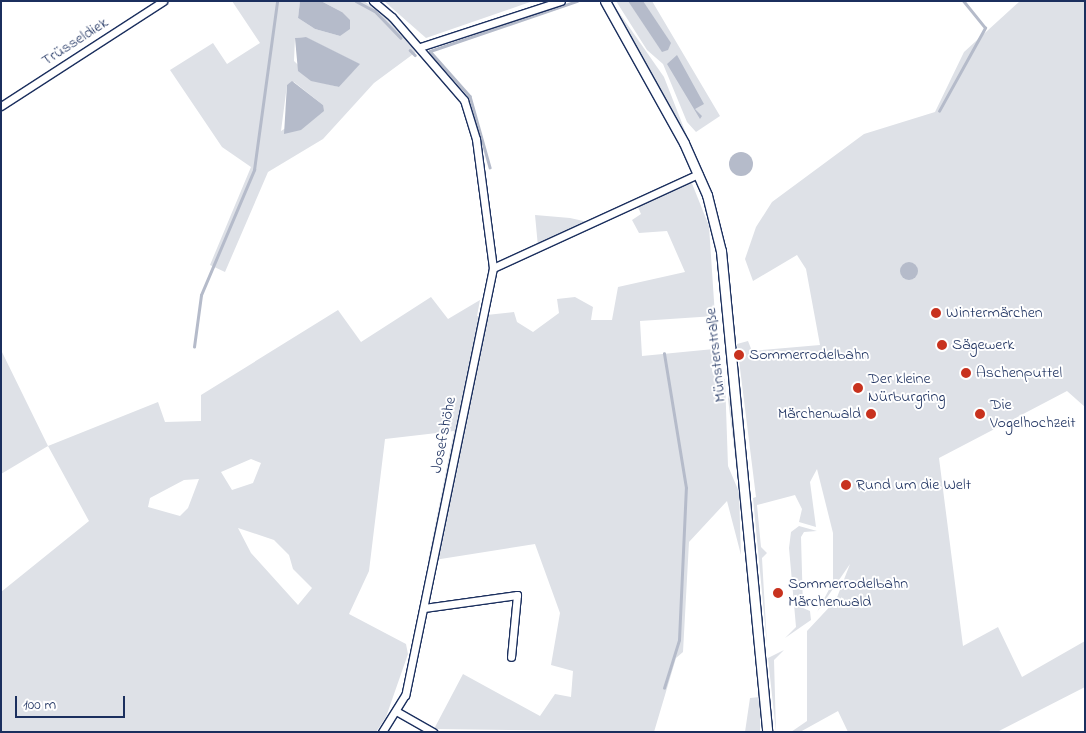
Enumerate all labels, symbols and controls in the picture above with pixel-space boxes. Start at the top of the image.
street label: Trüsseldiek [38,13,112,71]
place label: Wintermärchen [946,303,1043,323]
street label: Münsterstraße [701,307,731,403]
marker: Wintermärchen [930,307,942,319]
place label: Sägewerk [952,335,1014,355]
marker: Sägewerk [936,339,948,351]
place label: Sommerrodelbahn [749,345,869,365]
marker: Sommerrodelbahn [733,349,745,361]
place label: Aschenputtel [976,363,1062,383]
marker: Aschenputtel [960,367,972,379]
place label: Der kleine Nürburgring [868,369,946,407]
marker: Der kleine Nürburgring [852,382,864,394]
street label: Josefshöhe [427,395,461,475]
place label: Die Vogelhochzeit [990,395,1076,433]
place label: Märchenwald [778,404,861,424]
marker: Märchenwald [865,408,877,420]
marker: Die Vogelhochzeit [974,408,986,420]
place label: Rund um die Welt [856,475,971,495]
marker: Rund um die Welt [840,479,852,491]
place label: Sommerrodelbahn Märchenwald [788,574,908,612]
marker: Sommerrodelbahn Märchenwald [772,587,784,599]
scale bar [18,686,128,718]
text: 100 m [23,694,56,716]

